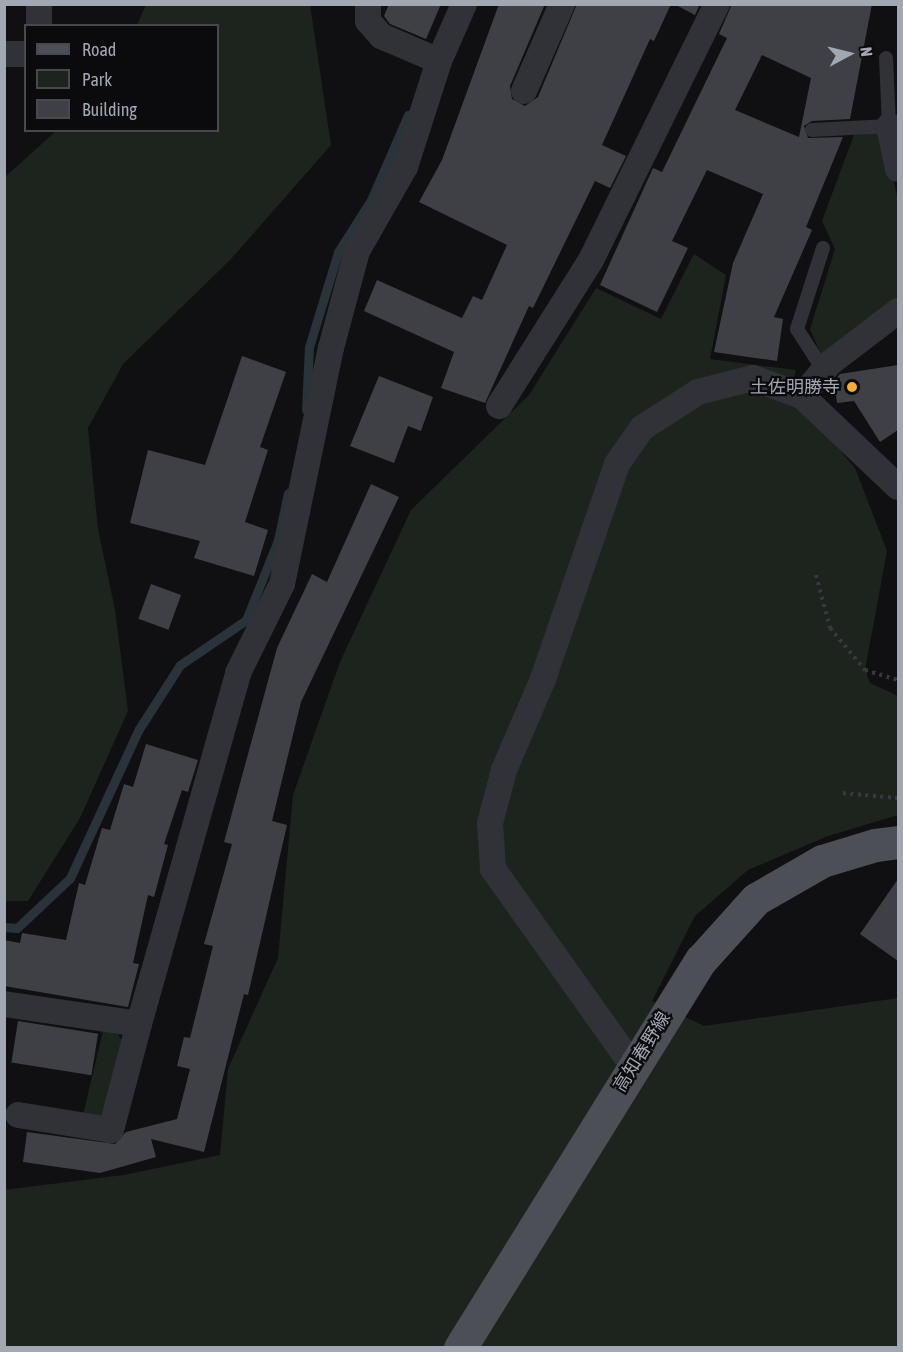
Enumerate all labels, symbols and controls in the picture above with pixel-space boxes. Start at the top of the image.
legend [24,24,219,132]
north arrow [819,24,879,84]
text: Road [82,39,116,60]
text: N [857,46,876,58]
text: Park [82,69,112,90]
text: Building [82,99,137,120]
place label: 土佐明勝寺 [750,376,840,398]
marker: 土佐明勝寺 [845,380,859,394]
street label: 高知春野線 [609,1008,675,1096]

